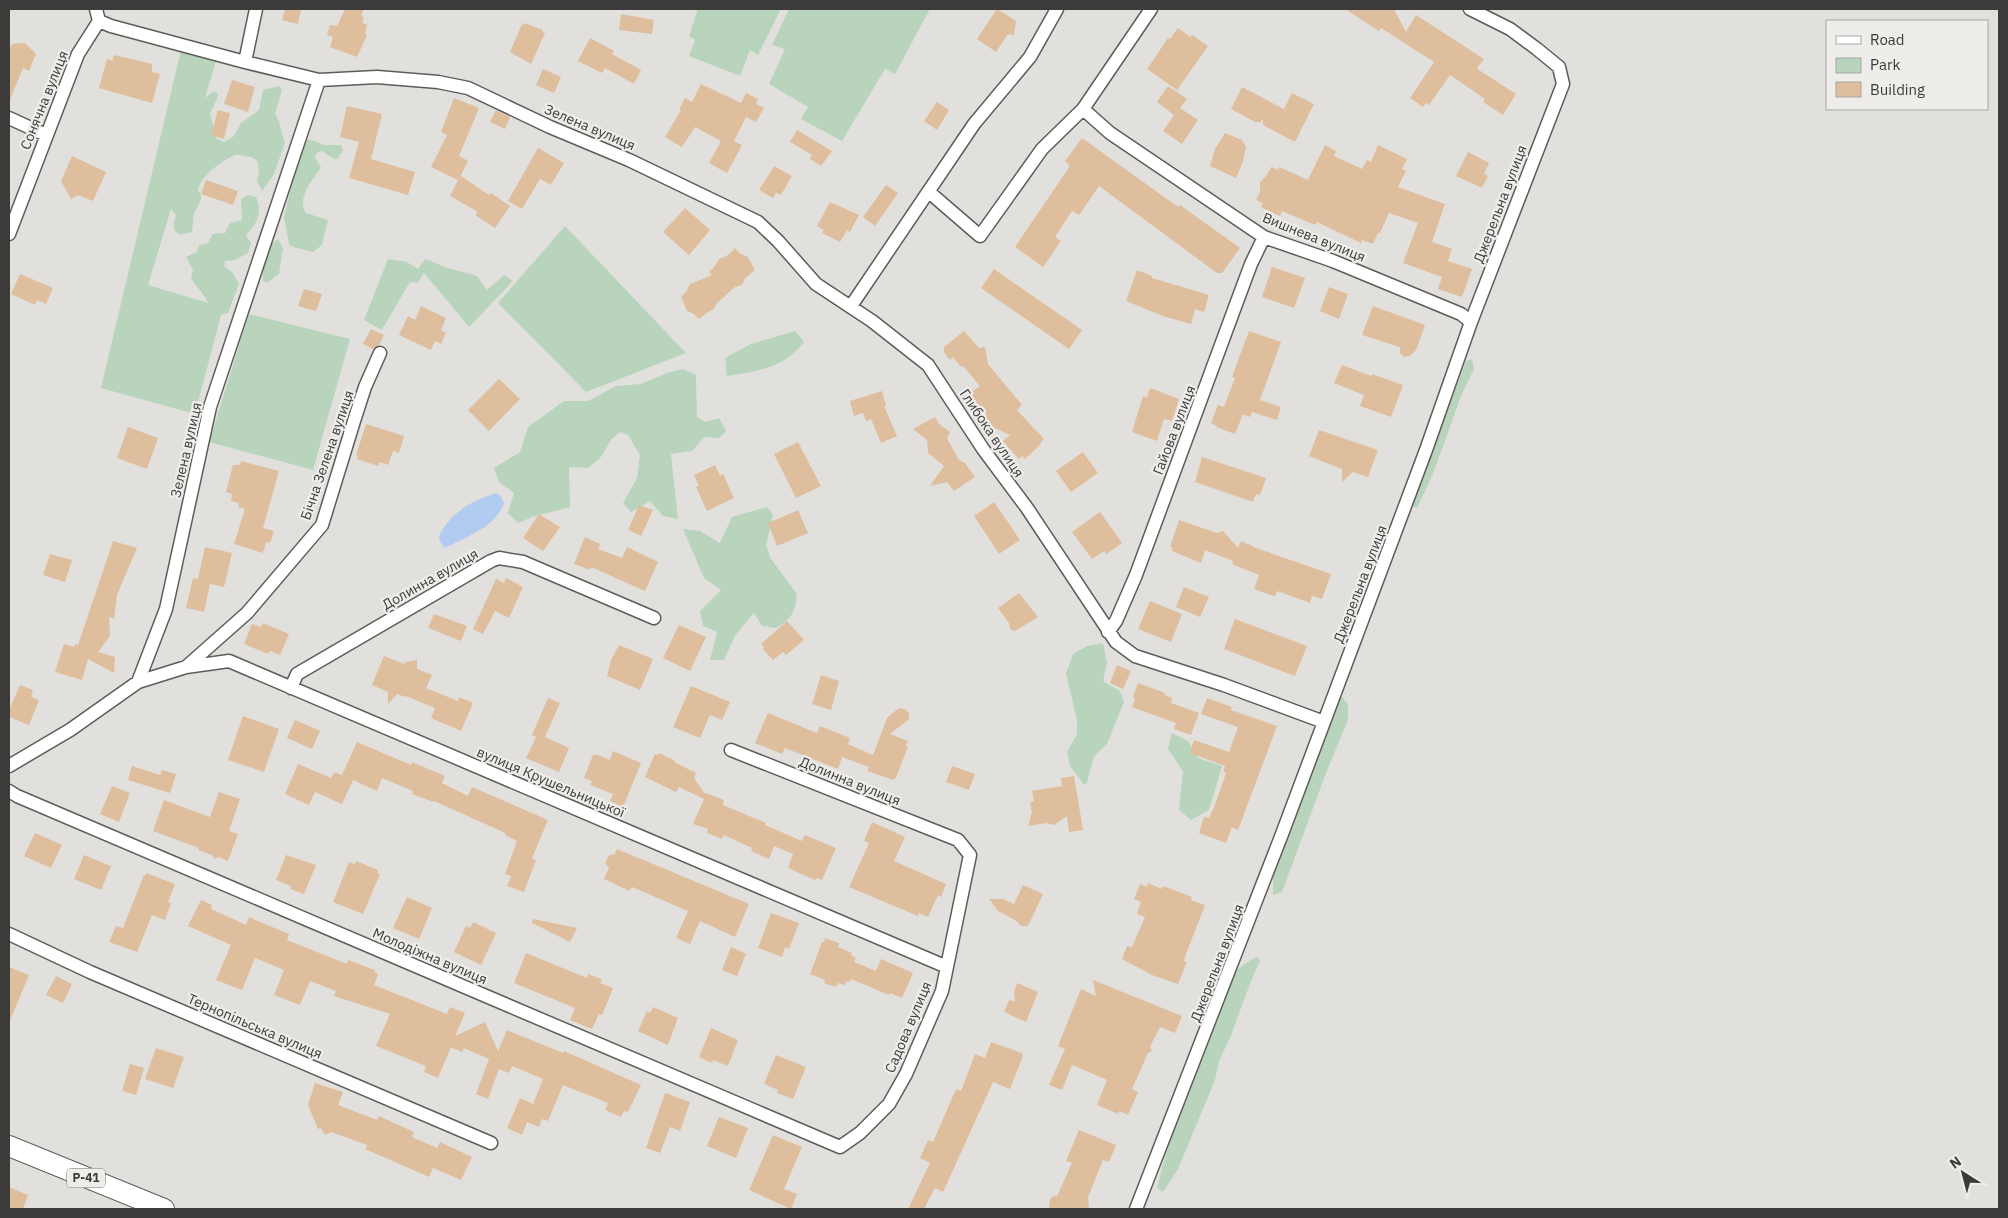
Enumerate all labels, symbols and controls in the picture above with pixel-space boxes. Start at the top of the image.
legend [1826,20,1988,110]
text: Road [1870,30,1905,49]
street label: Сонячна вулиця [16,48,72,152]
text: Park [1870,55,1900,74]
text: Building [1870,80,1925,99]
street label: Зелена вулиця [542,100,638,154]
street label: Джерельна вулиця [1469,142,1531,266]
street label: Вишнева вулиця [1260,208,1368,266]
street label: Гайова вулиця [1149,383,1199,477]
street label: Глибока вулиця [956,385,1028,481]
street label: Бічна Зелена вулиця [296,388,358,522]
street label: Зелена вулиця [166,401,206,499]
street label: Джерельна вулиця [1329,522,1391,646]
street label: Долинна вулиця [379,544,481,614]
street label: вулиця Крушельницької [474,743,628,822]
street label: Долинна вулиця [797,752,903,810]
street label: Джерельна вулиця [1186,901,1248,1025]
street label: Молодіжна вулиця [370,924,490,988]
street label: Садова вулиця [881,979,935,1075]
street label: Тернопільська вулиця [185,989,325,1063]
north arrow [1938,1148,1988,1198]
text: N [1946,1152,1965,1173]
road number: Р-41 [67,1168,105,1188]

